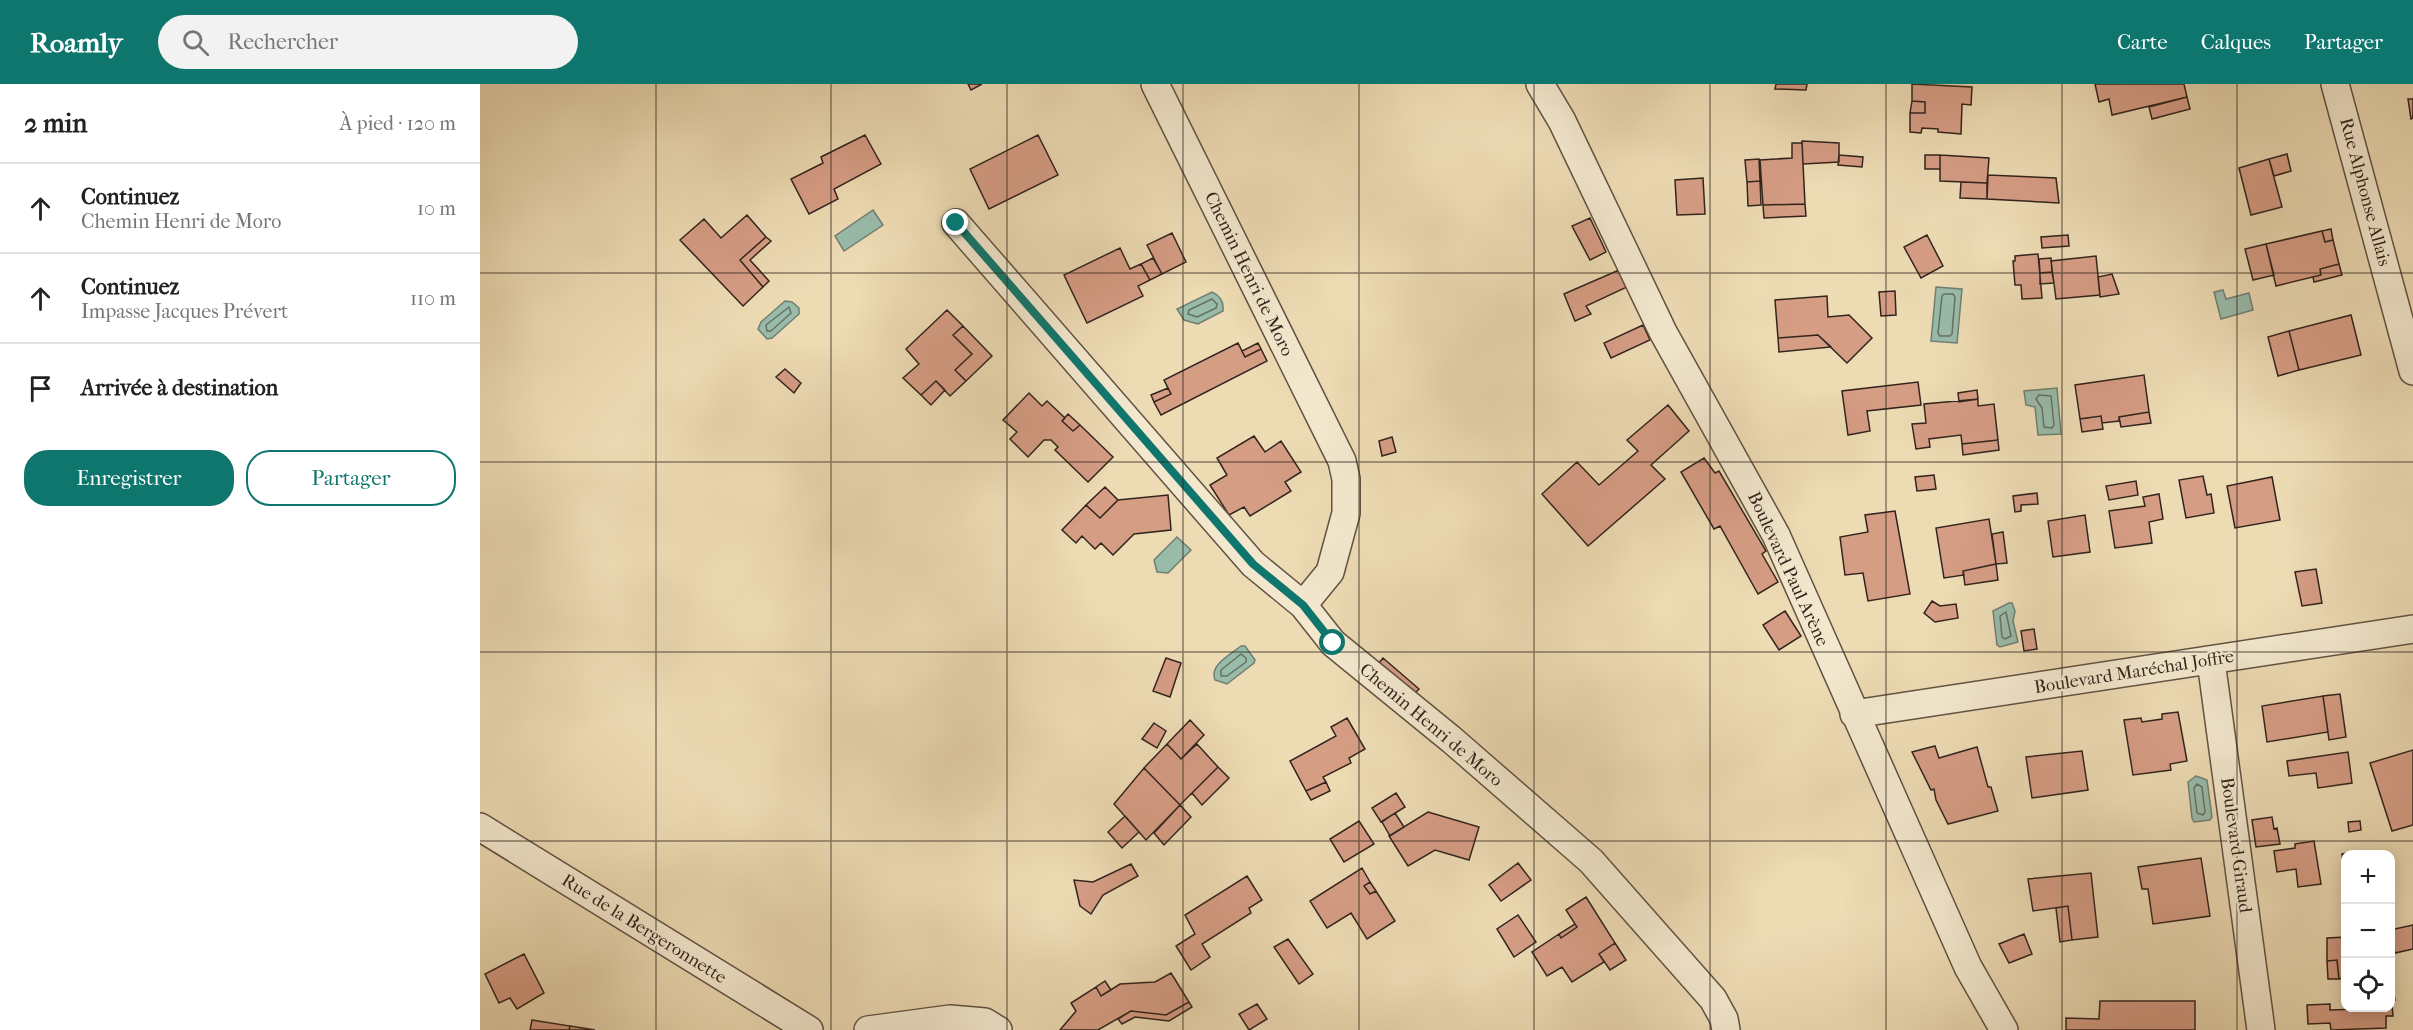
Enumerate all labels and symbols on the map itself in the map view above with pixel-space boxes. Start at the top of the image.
street label: Rue Alphonse Allais [2335,116,2395,269]
street label: Chemin Henri de Moro [1200,188,1298,360]
route end [942,209,968,235]
street label: Boulevard Paul Arène [1743,488,1833,650]
route start [1319,629,1345,655]
street label: Boulevard Maréchal Joffre [2033,646,2235,698]
street label: Chemin Henri de Moro [1355,659,1507,791]
street label: Boulevard Giraud [2216,776,2256,914]
street label: Rue de la Bergeronnette [558,870,730,988]

